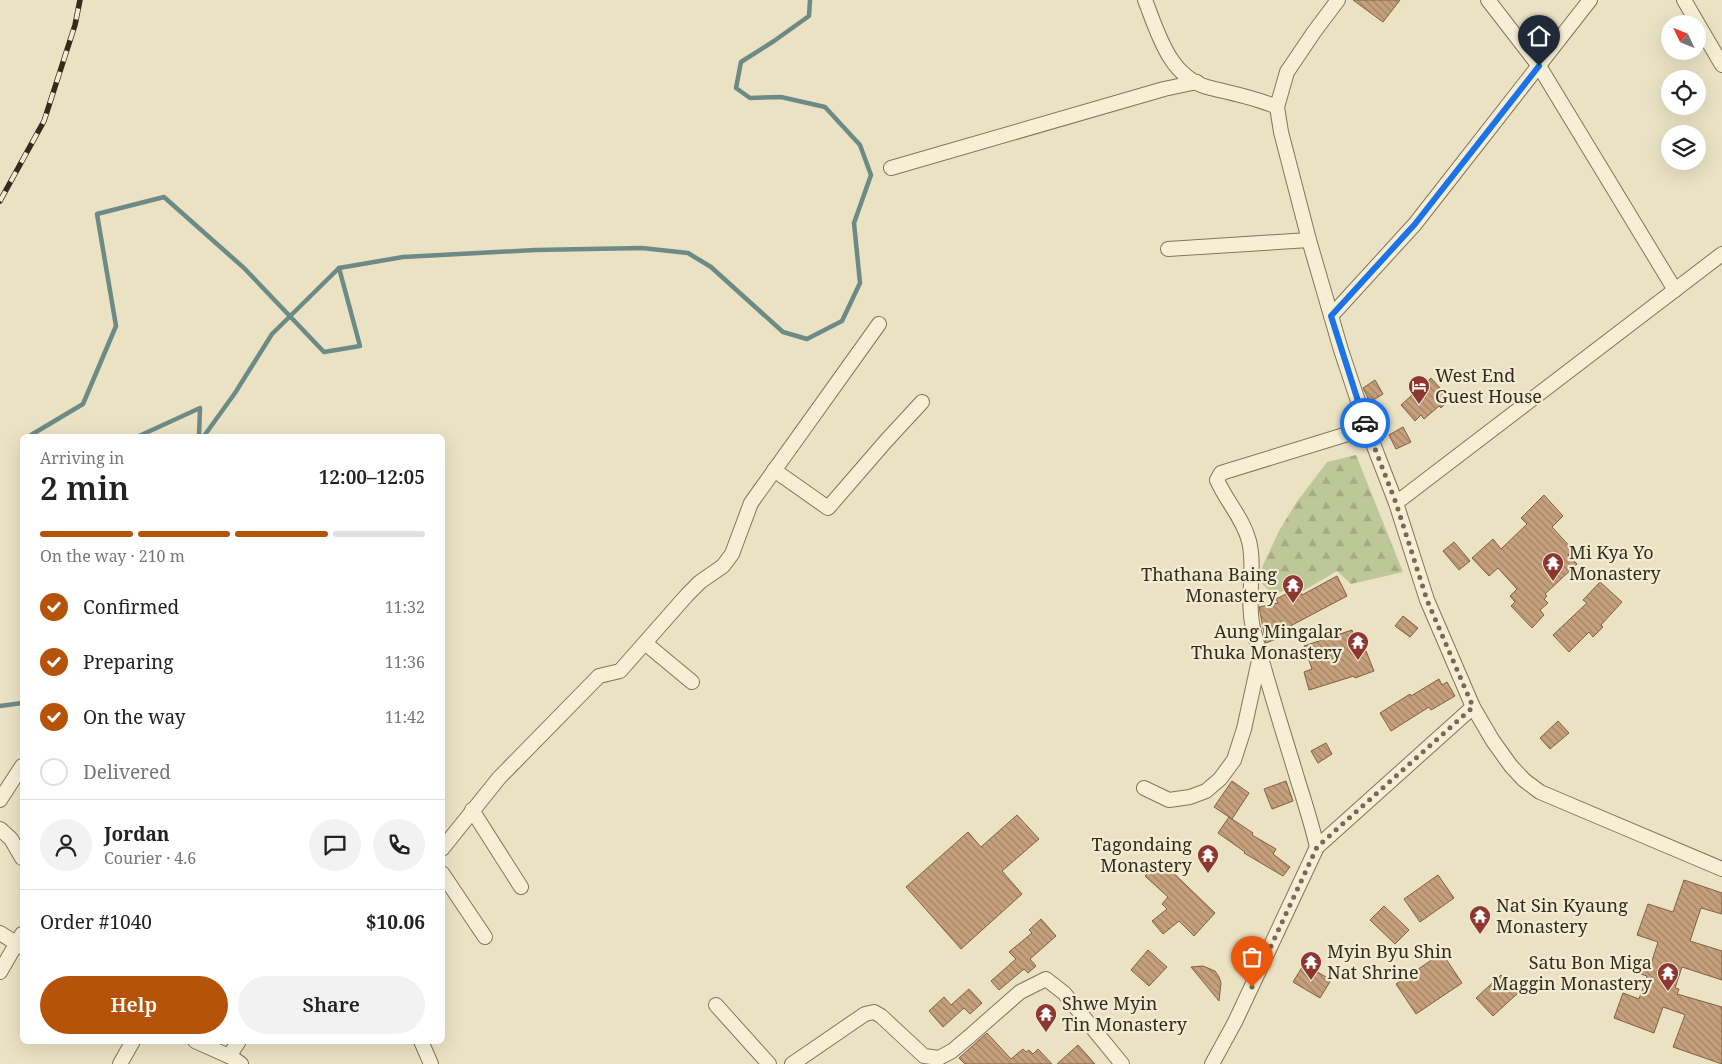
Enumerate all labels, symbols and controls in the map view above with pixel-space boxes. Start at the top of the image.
pin [1518,15,1560,66]
north arrow [1661,15,1706,60]
map controls [1661,15,1706,170]
icon: home [1525,22,1553,50]
button: locate [1661,70,1706,115]
button: layers [1661,125,1706,170]
place label: West End Guest House [1435,363,1542,408]
hotel icon: West End Guest House [1407,374,1431,405]
courier [1340,398,1390,448]
icon: car [1351,409,1379,437]
text: Arriving in [40,447,124,469]
text: 12:00–12:05 [319,464,425,490]
text: 2 min [40,466,129,509]
place label: Mi Kya Yo Monastery [1569,540,1662,585]
text: On the way · 210 m [40,545,185,567]
temple icon: Mi Kya Yo Monastery [1541,551,1565,582]
place label: Thathana Baing Monastery [1141,562,1278,607]
temple icon: Thathana Baing Monastery [1281,573,1305,604]
icon: check [40,593,68,621]
text: Confirmed [83,594,179,620]
text: 11:32 [385,596,425,618]
place label: Aung Mingalar Thuka Monastery [1191,619,1343,664]
temple icon: Aung Mingalar Thuka Monastery [1346,630,1370,661]
icon: check [40,648,68,676]
text: Preparing [83,649,173,675]
text: 11:36 [385,651,425,673]
icon: check [40,703,68,731]
text: On the way [83,704,186,730]
text: 11:42 [385,706,425,728]
text: Delivered [83,759,171,785]
button: person [40,819,92,871]
button: chat [309,819,361,871]
button: phone [373,819,425,871]
text: Jordan [104,821,170,847]
place label: Tagondaing Monastery [1091,832,1193,877]
temple icon: Tagondaing Monastery [1196,843,1220,874]
text: Courier · 4.6 [104,847,196,869]
place label: Nat Sin Kyaung Monastery [1496,893,1628,938]
temple icon: Nat Sin Kyaung Monastery [1468,904,1492,935]
text: Order #1040 [40,909,152,935]
text: $10.06 [366,909,425,935]
pin [1231,936,1273,987]
place label: Myin Byu Shin Nat Shrine [1327,939,1453,984]
icon: bag [1238,943,1266,971]
temple icon: Myin Byu Shin Nat Shrine [1299,950,1323,981]
place label: Satu Bon Miga Maggin Monastery [1492,950,1653,995]
temple icon: Satu Bon Miga Maggin Monastery [1656,961,1680,992]
button: Help [40,976,228,1034]
button: Share [238,976,425,1034]
place label: Shwe Myin Tin Monastery [1062,991,1188,1036]
temple icon: Shwe Myin Tin Monastery [1034,1002,1058,1033]

